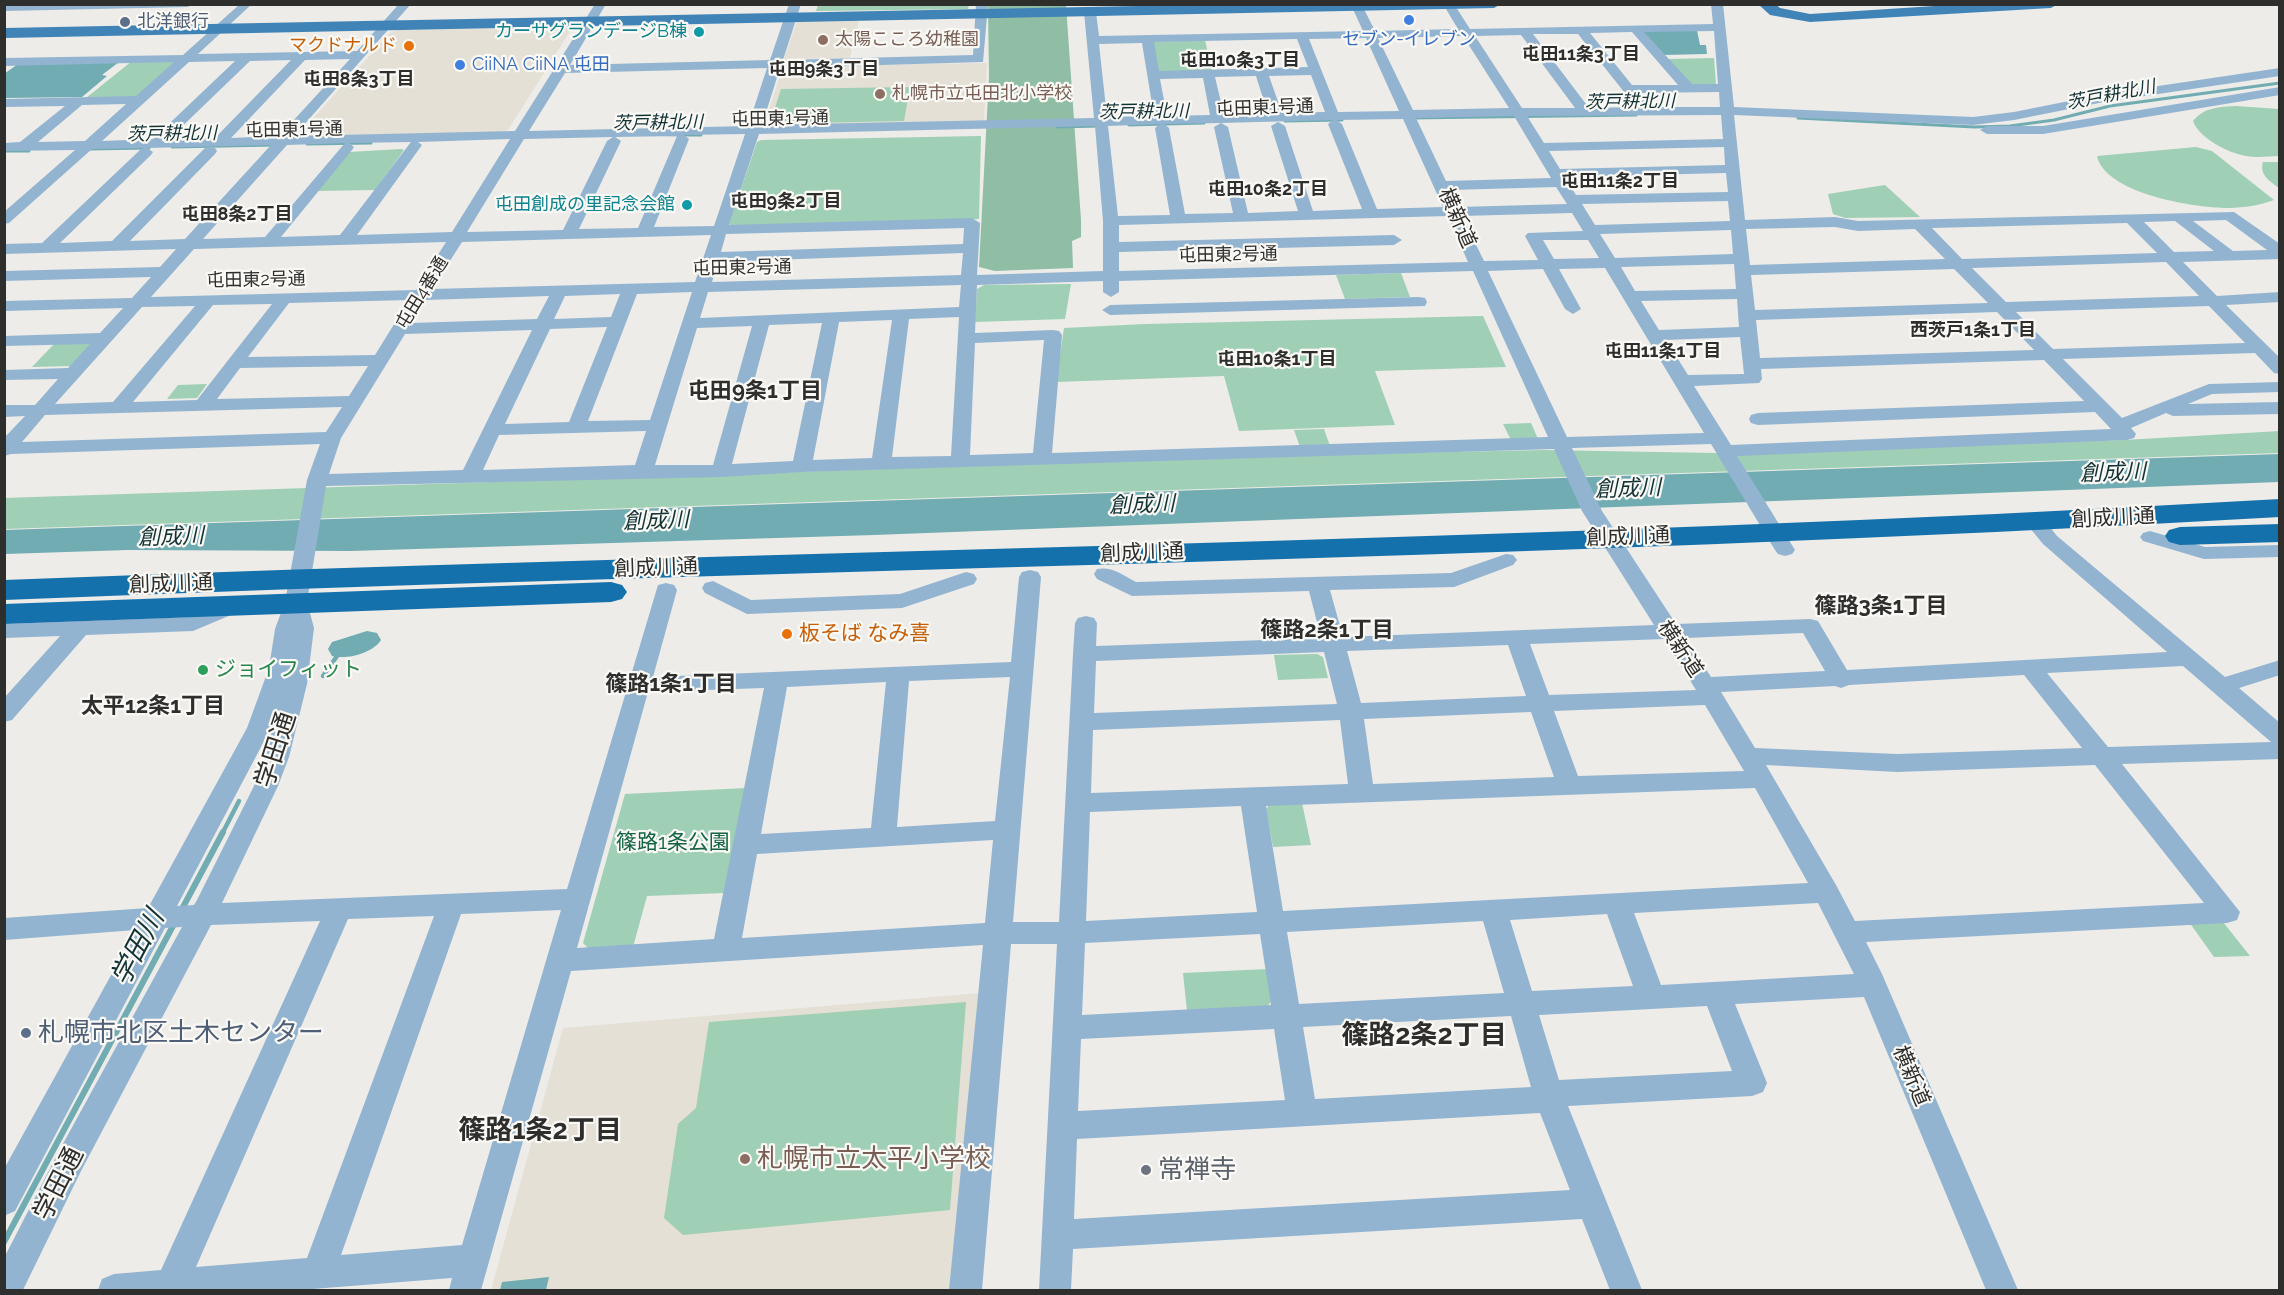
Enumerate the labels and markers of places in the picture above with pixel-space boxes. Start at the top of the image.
place label: 北洋銀行 [137,11,209,33]
marker: セブン-イレブン [1402,13,1416,27]
marker: 北洋銀行 [118,15,132,29]
place label: カーサグランデージB棟 [495,21,687,43]
marker: カーサグランデージB棟 [692,25,706,39]
place label: 太陽こころ幼稚園 [835,29,979,51]
place label: セブン-イレブン [1342,29,1476,51]
marker: 太陽こころ幼稚園 [816,33,830,47]
place label: マクドナルド [289,35,397,57]
marker: マクドナルド [402,39,416,53]
place label: CiiNA CiiNA 屯田 [472,54,610,76]
marker: CiiNA CiiNA 屯田 [453,58,467,72]
place label: 札幌市立屯田北小学校 [892,83,1072,105]
marker: 札幌市立屯田北小学校 [873,87,887,101]
place label: 屯田創成の里記念会館 [495,194,675,216]
marker: 屯田創成の里記念会館 [680,198,694,212]
place label: 板そば なみ喜 [799,621,930,647]
marker: 板そば なみ喜 [780,627,794,641]
place label: ジョイフィット [215,657,362,683]
marker: ジョイフィット [196,663,210,677]
place label: 札幌市北区土木センター [38,1017,324,1049]
marker: 札幌市北区土木センター [19,1026,33,1040]
place label: 札幌市立太平小学校 [757,1143,991,1175]
marker: 札幌市立太平小学校 [738,1152,752,1166]
place label: 常禅寺 [1158,1154,1236,1186]
marker: 常禅寺 [1139,1163,1153,1177]

